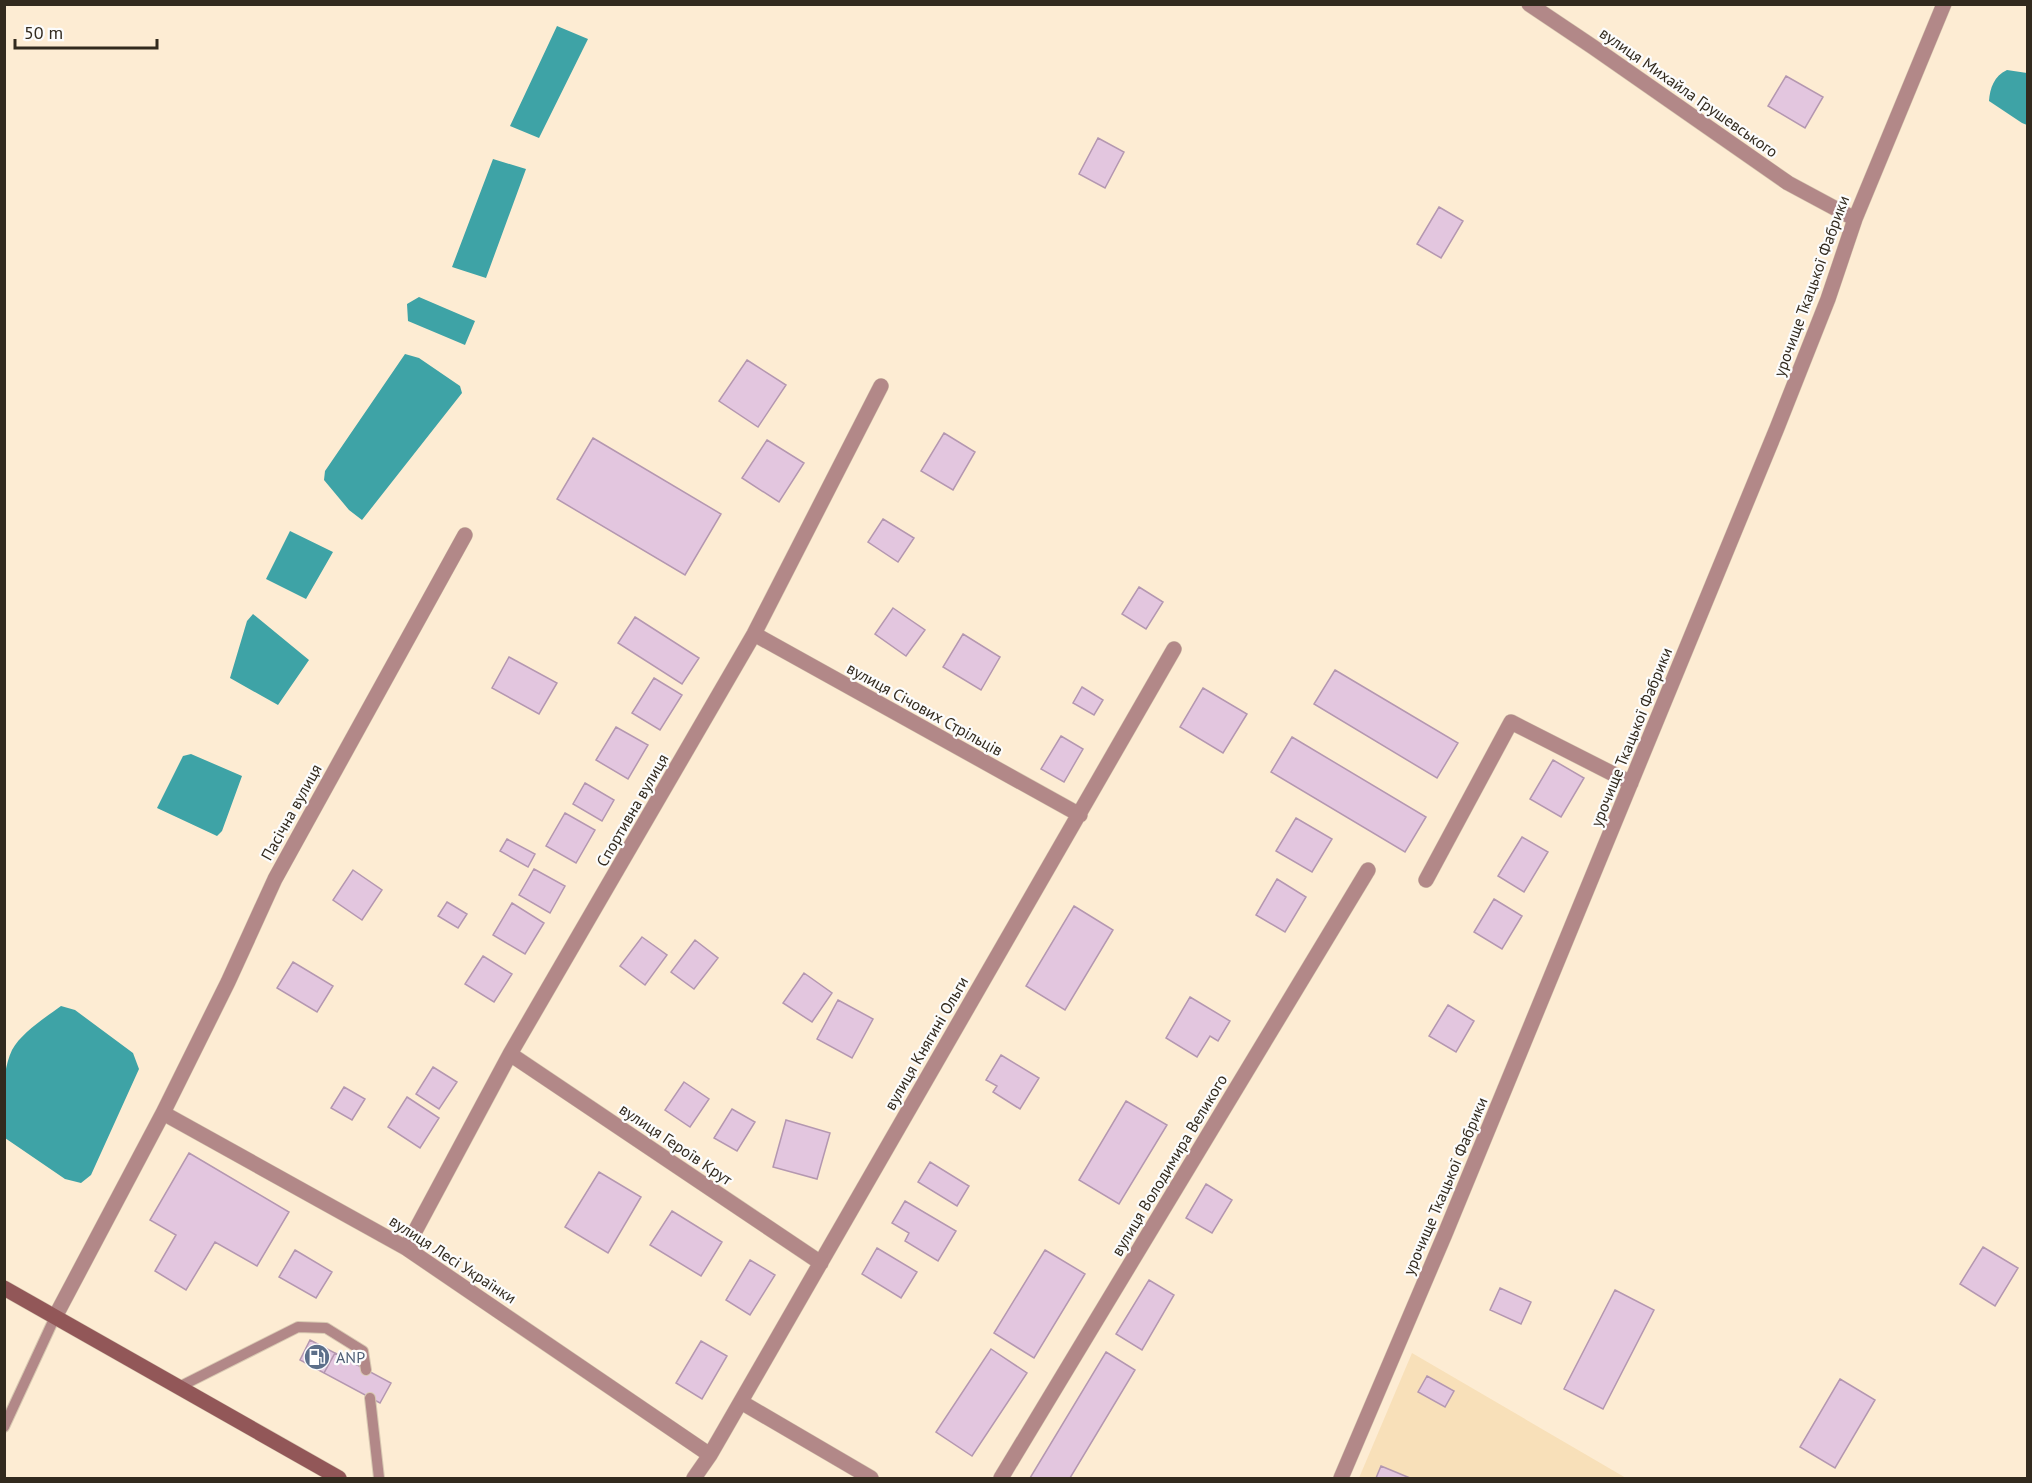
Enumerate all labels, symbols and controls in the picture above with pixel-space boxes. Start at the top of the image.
scale bar [15,12,158,50]
text: 50 m [24,21,63,44]
street label: вулиця Михайла Грушевського [1596,23,1782,161]
street label: урочище Ткацької Фабрики [1769,193,1853,379]
street label: урочище Ткацької Фабрики [1586,644,1676,830]
street label: вулиця Січових Стрільців [844,658,1006,760]
street label: Спортивна вулиця [592,750,672,870]
street label: Пасічна вулиця [256,760,326,864]
street label: вулиця Княгині Ольги [880,973,972,1113]
street label: вулиця Володимира Великого [1107,1070,1231,1260]
street label: урочище Ткацької Фабрики [1398,1094,1492,1278]
street label: вулиця Героїв Крут [616,1099,737,1190]
street label: вулиця Лесі Українки [386,1210,520,1308]
fuel station icon: ANP [302,1342,332,1372]
place label: ANP [336,1347,365,1367]

